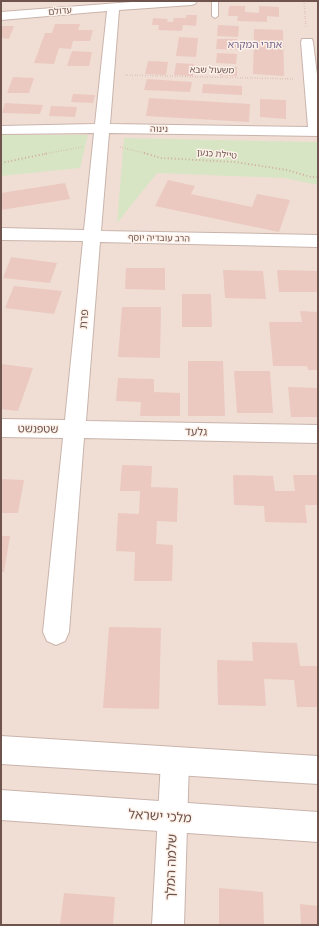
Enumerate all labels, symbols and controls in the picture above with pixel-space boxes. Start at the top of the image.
street label: עדולם [48,5,72,17]
district label: אתרי המקרא [228,39,282,51]
street label: משעול שבא [190,65,234,75]
street label: נינוה [150,124,168,134]
street label: טיילת כנען [196,147,238,161]
street label: הרב עובדיה יוסף [128,232,190,244]
street label: פרת [77,308,91,329]
street label: שטפנשט [18,422,58,436]
street label: גלעד [185,425,207,439]
street label: מלכי ישראל [128,806,193,826]
street label: שלמה המלך [162,834,180,900]

